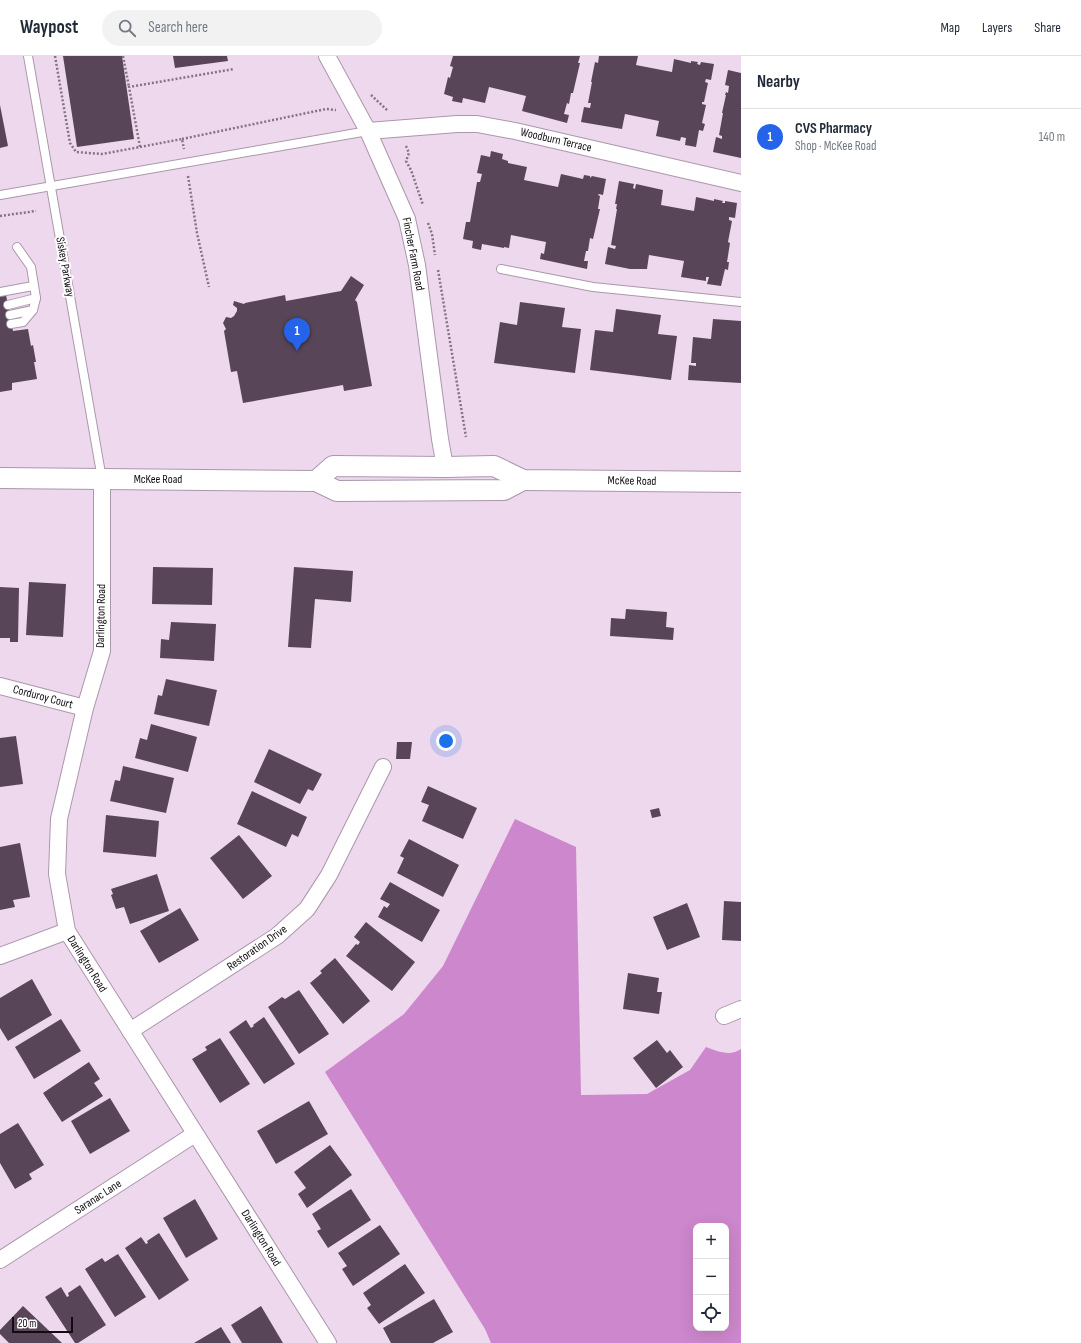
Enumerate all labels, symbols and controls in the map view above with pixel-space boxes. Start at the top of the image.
search box [102,10,382,46]
text: Waypost [20,16,78,39]
icon: search [116,17,138,39]
text: Search here [148,18,208,37]
text: Map [940,19,960,36]
text: Layers [982,19,1012,36]
text: Share [1034,19,1061,36]
text: Nearby [757,72,800,92]
text: CVS Pharmacy [795,119,872,138]
street label: Woodburn Terrace [519,124,593,156]
text: 1 [767,129,773,145]
text: 140 m [1039,129,1065,145]
text: Shop · McKee Road [795,138,876,154]
street label: Fincher Farm Road [399,216,427,292]
street label: Siskey Parkway [52,236,78,299]
pin: 1 [284,318,310,351]
street label: McKee Road [134,472,182,487]
street label: McKee Road [608,473,656,489]
street label: Darlington Road [93,584,109,648]
street label: Corduroy Court [11,682,75,712]
your location [436,731,456,751]
street label: Restoration Drive [224,922,290,974]
street label: Darlington Road [64,933,110,995]
street label: Saranac Lane [72,1176,124,1218]
street label: Darlington Road [238,1207,284,1269]
map controls [693,1223,729,1331]
button: + [693,1223,729,1259]
button: − [693,1259,729,1295]
button: locate [693,1295,729,1331]
scale bar [12,1315,73,1334]
text: 20 m [18,1317,36,1330]

